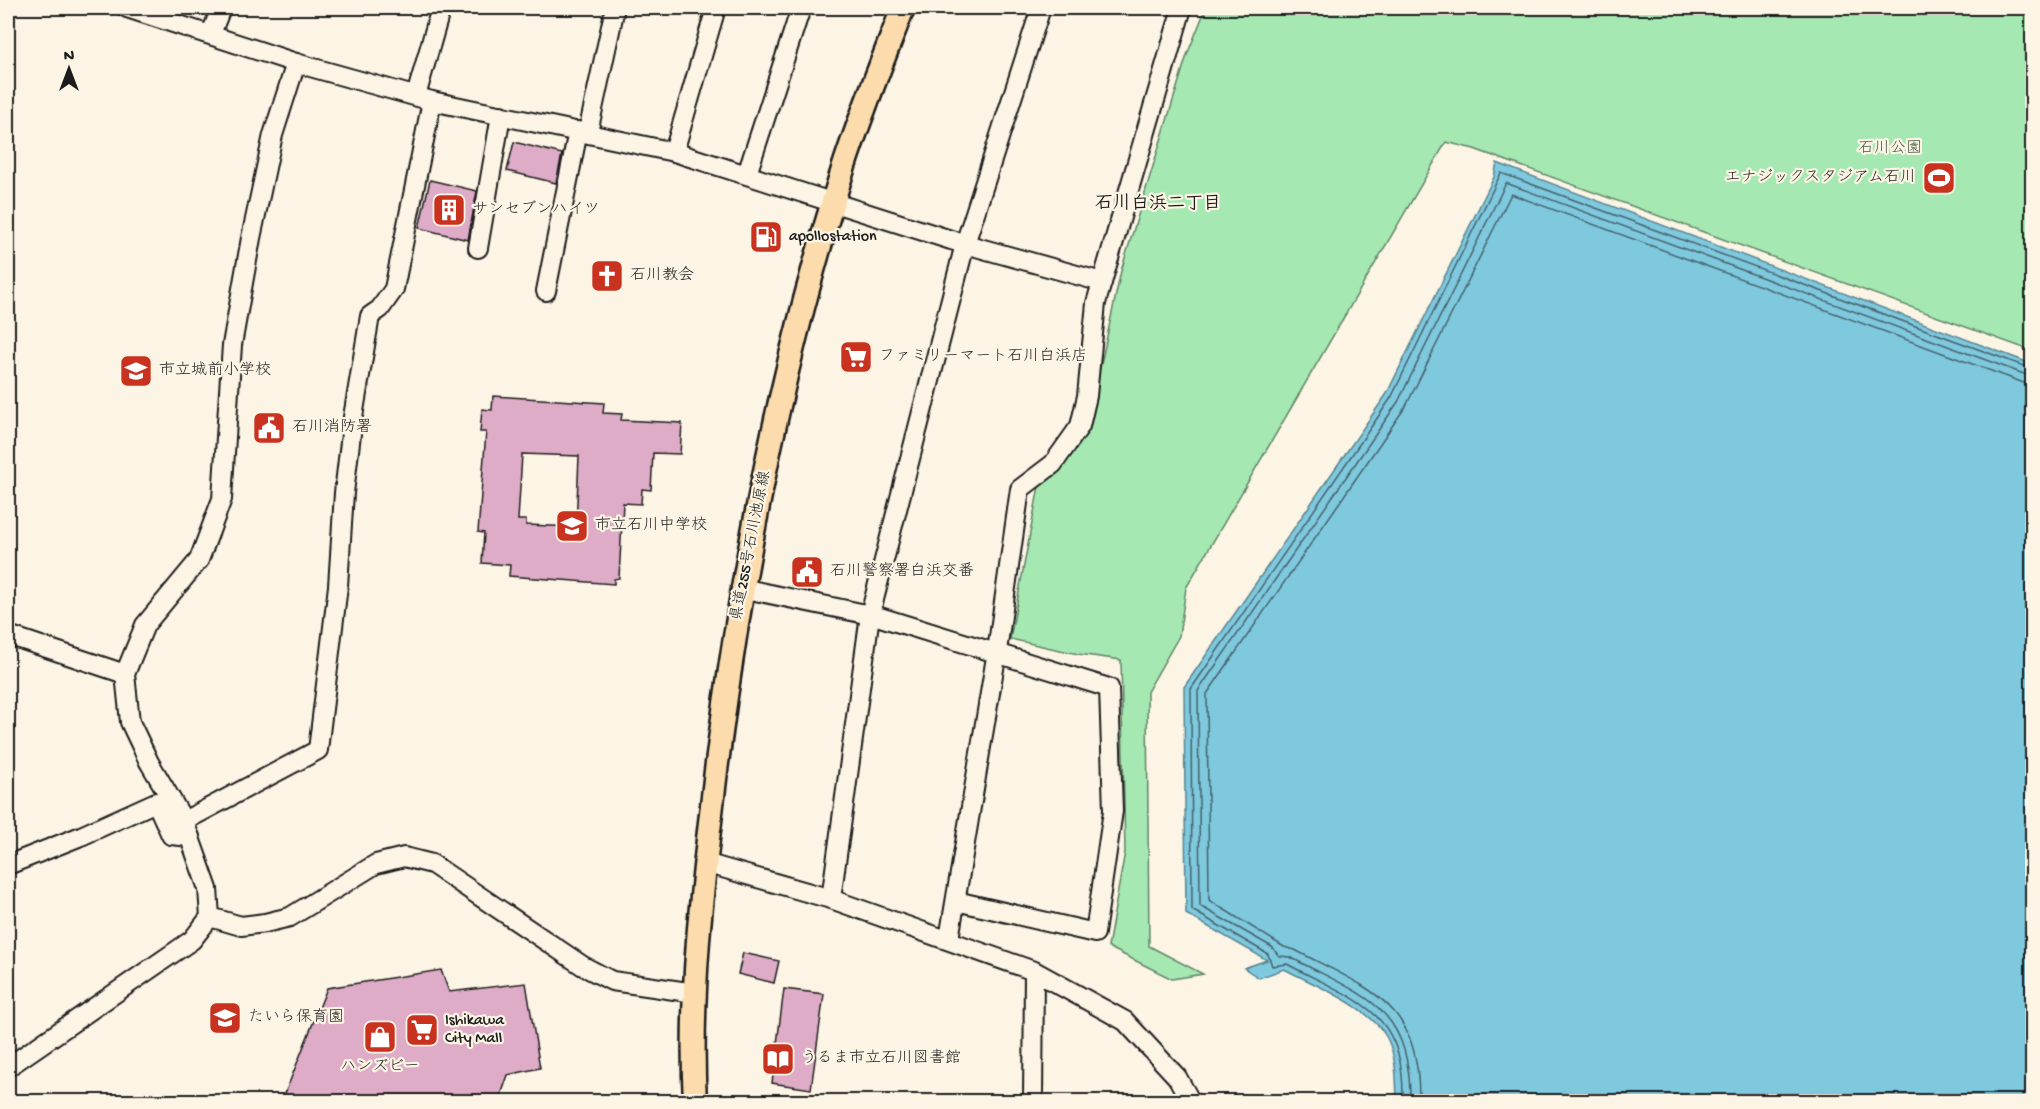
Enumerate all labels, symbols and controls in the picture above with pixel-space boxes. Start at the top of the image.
north arrow [39,39,99,99]
text: N [64,48,75,67]
park label: 石川公園 [1858,139,1922,159]
sports icon: エナジックスタジアム石川 [1921,160,1957,196]
place label: エナジックスタジアム石川 [1725,168,1916,188]
building icon: サンセブンハイツ [431,192,467,228]
district label: 石川白浜二丁目 [1095,193,1221,215]
place label: サンセブンハイツ [472,200,600,220]
fuel station icon: apollostation [748,219,784,255]
place label: apollostation [789,228,877,247]
church icon: 石川教会 [589,258,625,294]
place label: 石川教会 [630,265,694,286]
supermarket icon: ファミリーマート石川白浜店 [838,339,874,375]
place label: ファミリーマート石川白浜店 [879,347,1087,367]
school or university icon: 市立城前小学校 [118,353,154,389]
place label: 市立城前小学校 [159,361,271,381]
public building icon: 石川消防署 [251,410,287,446]
place label: 石川消防署 [292,418,372,438]
street label: 県道255号石川池原線 [726,469,776,623]
school or university icon: 市立石川中学校 [554,508,590,544]
place label: 市立石川中学校 [595,516,707,536]
public building icon: 石川警察署白浜交番 [789,554,825,590]
place label: 石川警察署白浜交番 [830,561,974,582]
school or university icon: たいら保育園 [207,1000,243,1036]
place label: たいら保育園 [248,1008,344,1028]
supermarket icon: Ishikawa City Mall [404,1012,440,1048]
place label: Ishikawa City Mall [445,1012,505,1049]
shop icon: ハンズビー [362,1019,398,1055]
library icon: うるま市立石川図書館 [760,1041,796,1077]
place label: うるま市立石川図書館 [801,1048,961,1069]
place label: ハンズビー [341,1058,419,1077]

